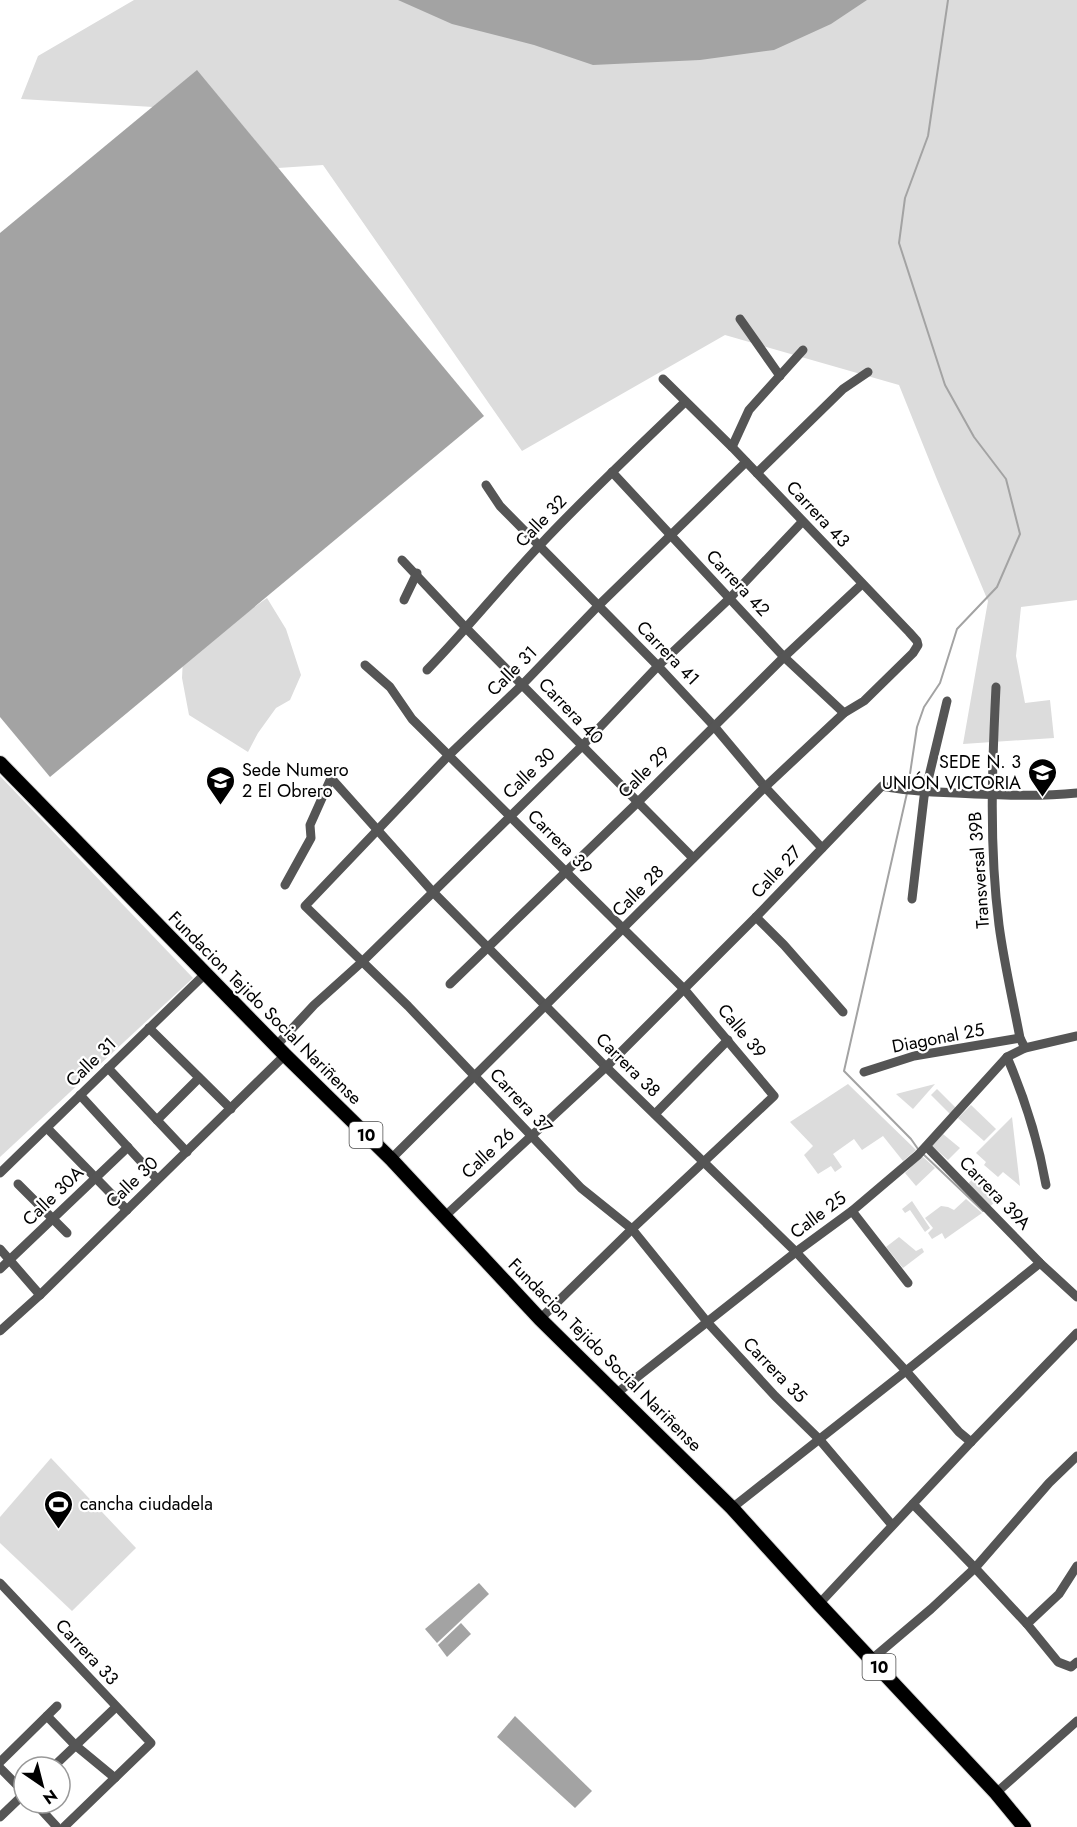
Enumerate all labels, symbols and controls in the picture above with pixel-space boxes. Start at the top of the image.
street label: Carrera 43 [780,475,856,553]
street label: Calle 32 [509,489,573,553]
street label: Carrera 42 [700,544,776,622]
street label: Carrera 41 [630,615,706,691]
street label: Calle 31 [481,640,543,702]
street label: Carrera 40 [533,672,610,750]
street label: Calle 29 [612,740,676,804]
street label: Calle 30 [497,741,561,805]
place label: SEDE N. 3 UNIÓN VICTORIA [882,749,1021,796]
school or university icon: SEDE N. 3 UNIÓN VICTORIA [1026,756,1058,798]
place label: Sede Numero 2 El Obrero [242,757,349,804]
school or university icon: Sede Numero 2 El Obrero [205,764,237,806]
street label: Carrera 39 [522,804,598,880]
street label: Transversal 39B [962,811,996,929]
street label: Calle 27 [745,839,808,904]
street label: Calle 28 [606,859,670,923]
street label: Fundacion Tejido Social Nariñense [162,905,368,1111]
street label: Calle 39 [711,998,773,1064]
street label: Diagonal 25 [890,1016,986,1060]
street label: Carrera 38 [590,1027,666,1103]
street label: Calle 31 [60,1031,122,1093]
street label: Carrera 37 [484,1062,559,1140]
street label: Calle 26 [456,1121,520,1185]
road number: 10 [350,1122,382,1148]
street label: Calle 30 [100,1150,164,1214]
street label: Carrera 39A [953,1150,1037,1236]
street label: Calle 30A [16,1160,90,1232]
street label: Calle 25 [784,1185,852,1245]
street label: Fundacion Tejido Social Nariñense [502,1252,708,1458]
street label: Carrera 35 [737,1331,813,1409]
sports icon: cancha ciudadela [43,1488,75,1530]
place label: cancha ciudadela [80,1491,213,1517]
street label: Carrera 33 [49,1613,125,1691]
road number: 10 [862,1654,896,1680]
north arrow [12,1755,72,1815]
text: N [39,1784,62,1810]

